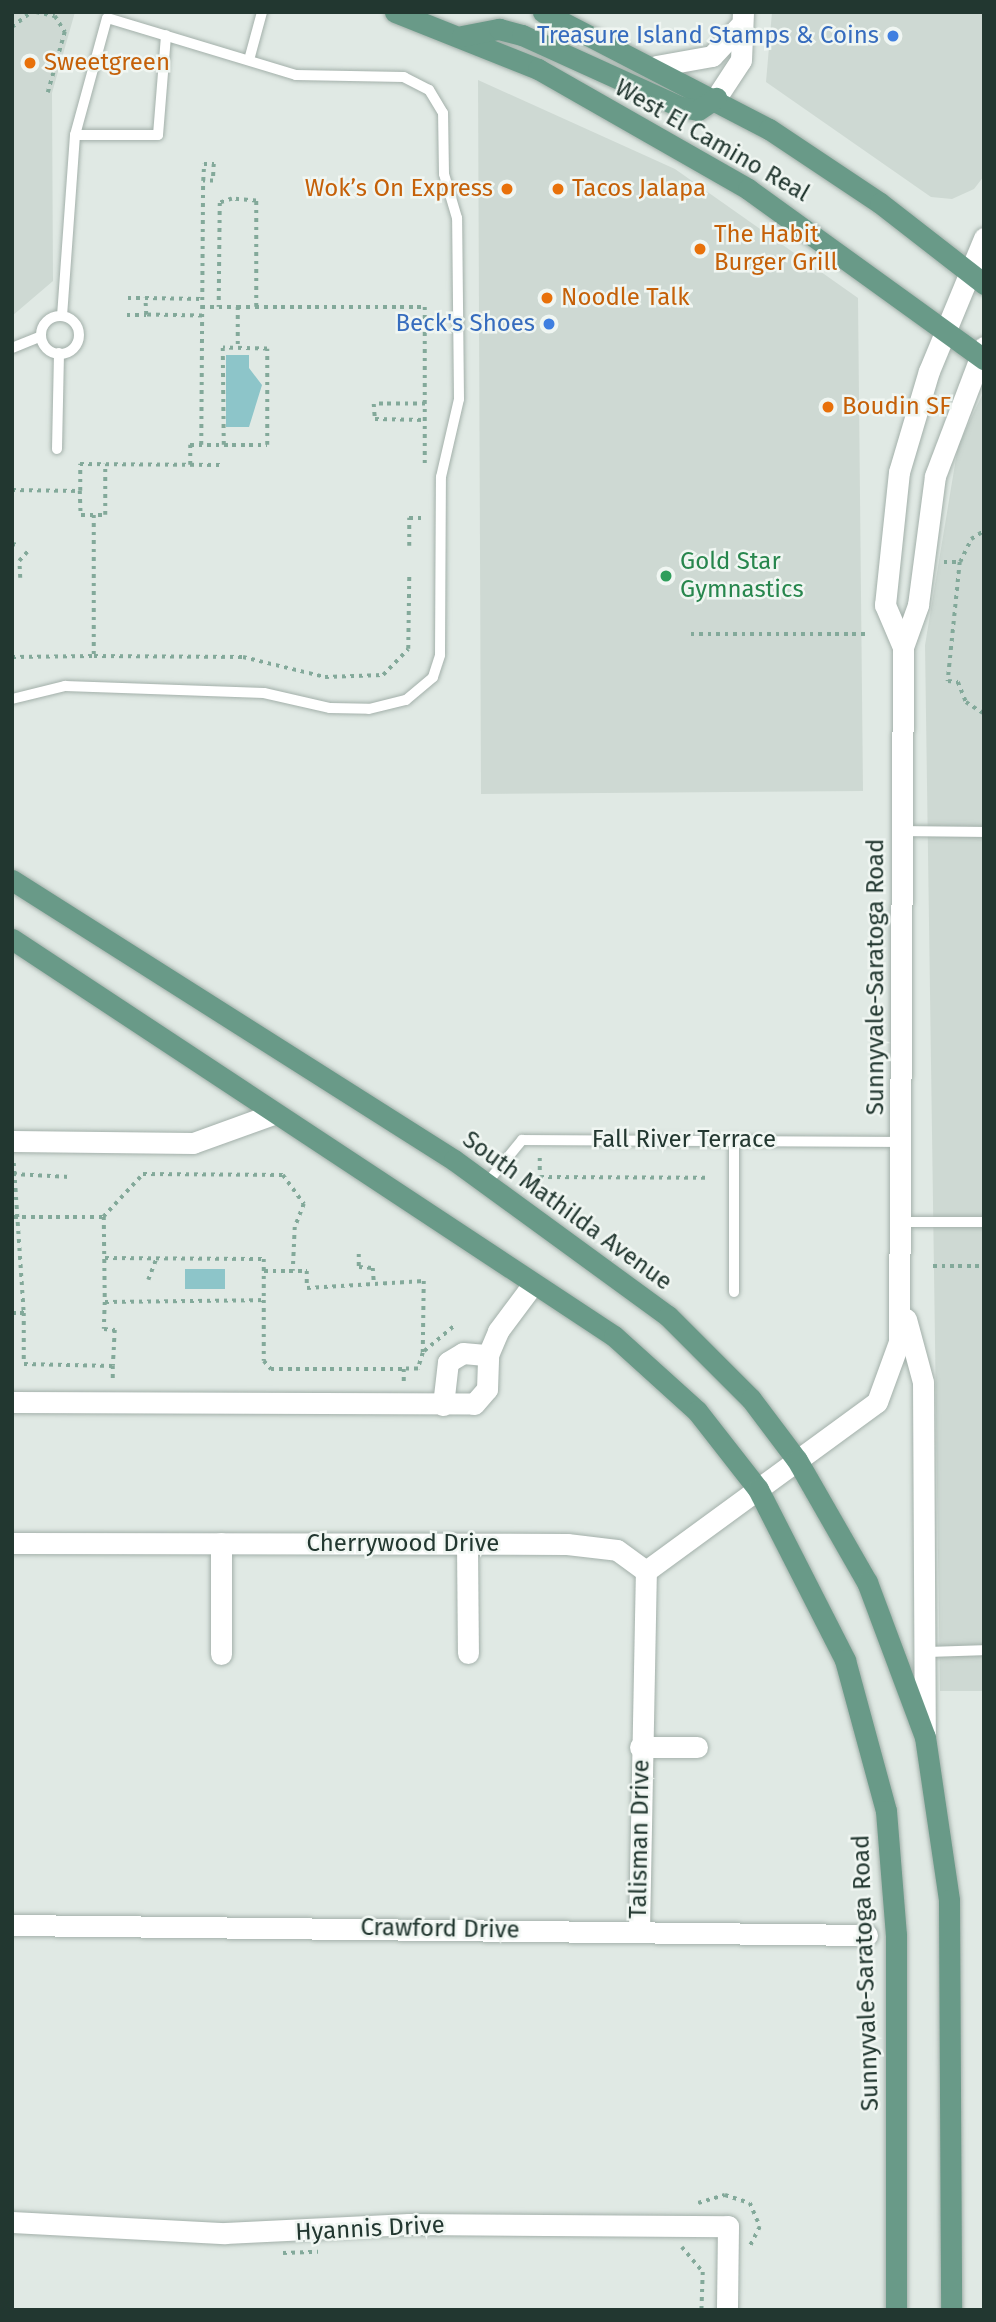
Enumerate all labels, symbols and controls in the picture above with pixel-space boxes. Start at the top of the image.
place label: Treasure Island Stamps & Coins [537,22,879,50]
marker: Treasure Island Stamps & Coins [885,28,901,44]
place label: Sweetgreen [44,49,170,77]
marker: Sweetgreen [22,55,38,71]
street label: West El Camino Real [610,74,814,208]
place label: Wok’s On Express [305,175,493,203]
place label: Tacos Jalapa [572,175,706,203]
marker: Wok’s On Express [499,181,515,197]
marker: Tacos Jalapa [550,181,566,197]
place label: The Habit Burger Grill [714,221,838,277]
marker: The Habit Burger Grill [692,241,708,257]
place label: Noodle Talk [561,284,689,312]
marker: Noodle Talk [539,290,555,306]
place label: Beck's Shoes [396,310,535,338]
marker: Beck's Shoes [541,316,557,332]
place label: Boudin SF [842,393,951,421]
marker: Boudin SF [820,399,836,415]
place label: Gold Star Gymnastics [680,548,804,604]
marker: Gold Star Gymnastics [658,568,674,584]
street label: Sunnyvale-Saratoga Road [862,839,890,1115]
street label: South Mathilda Avenue [457,1125,677,1297]
street label: Fall River Terrace [592,1126,776,1154]
street label: Cherrywood Drive [307,1530,499,1558]
street label: Talisman Drive [624,1759,656,1919]
street label: Sunnyvale-Saratoga Road [847,1834,885,2112]
street label: Crawford Drive [360,1913,520,1945]
street label: Hyannis Drive [295,2211,445,2247]

